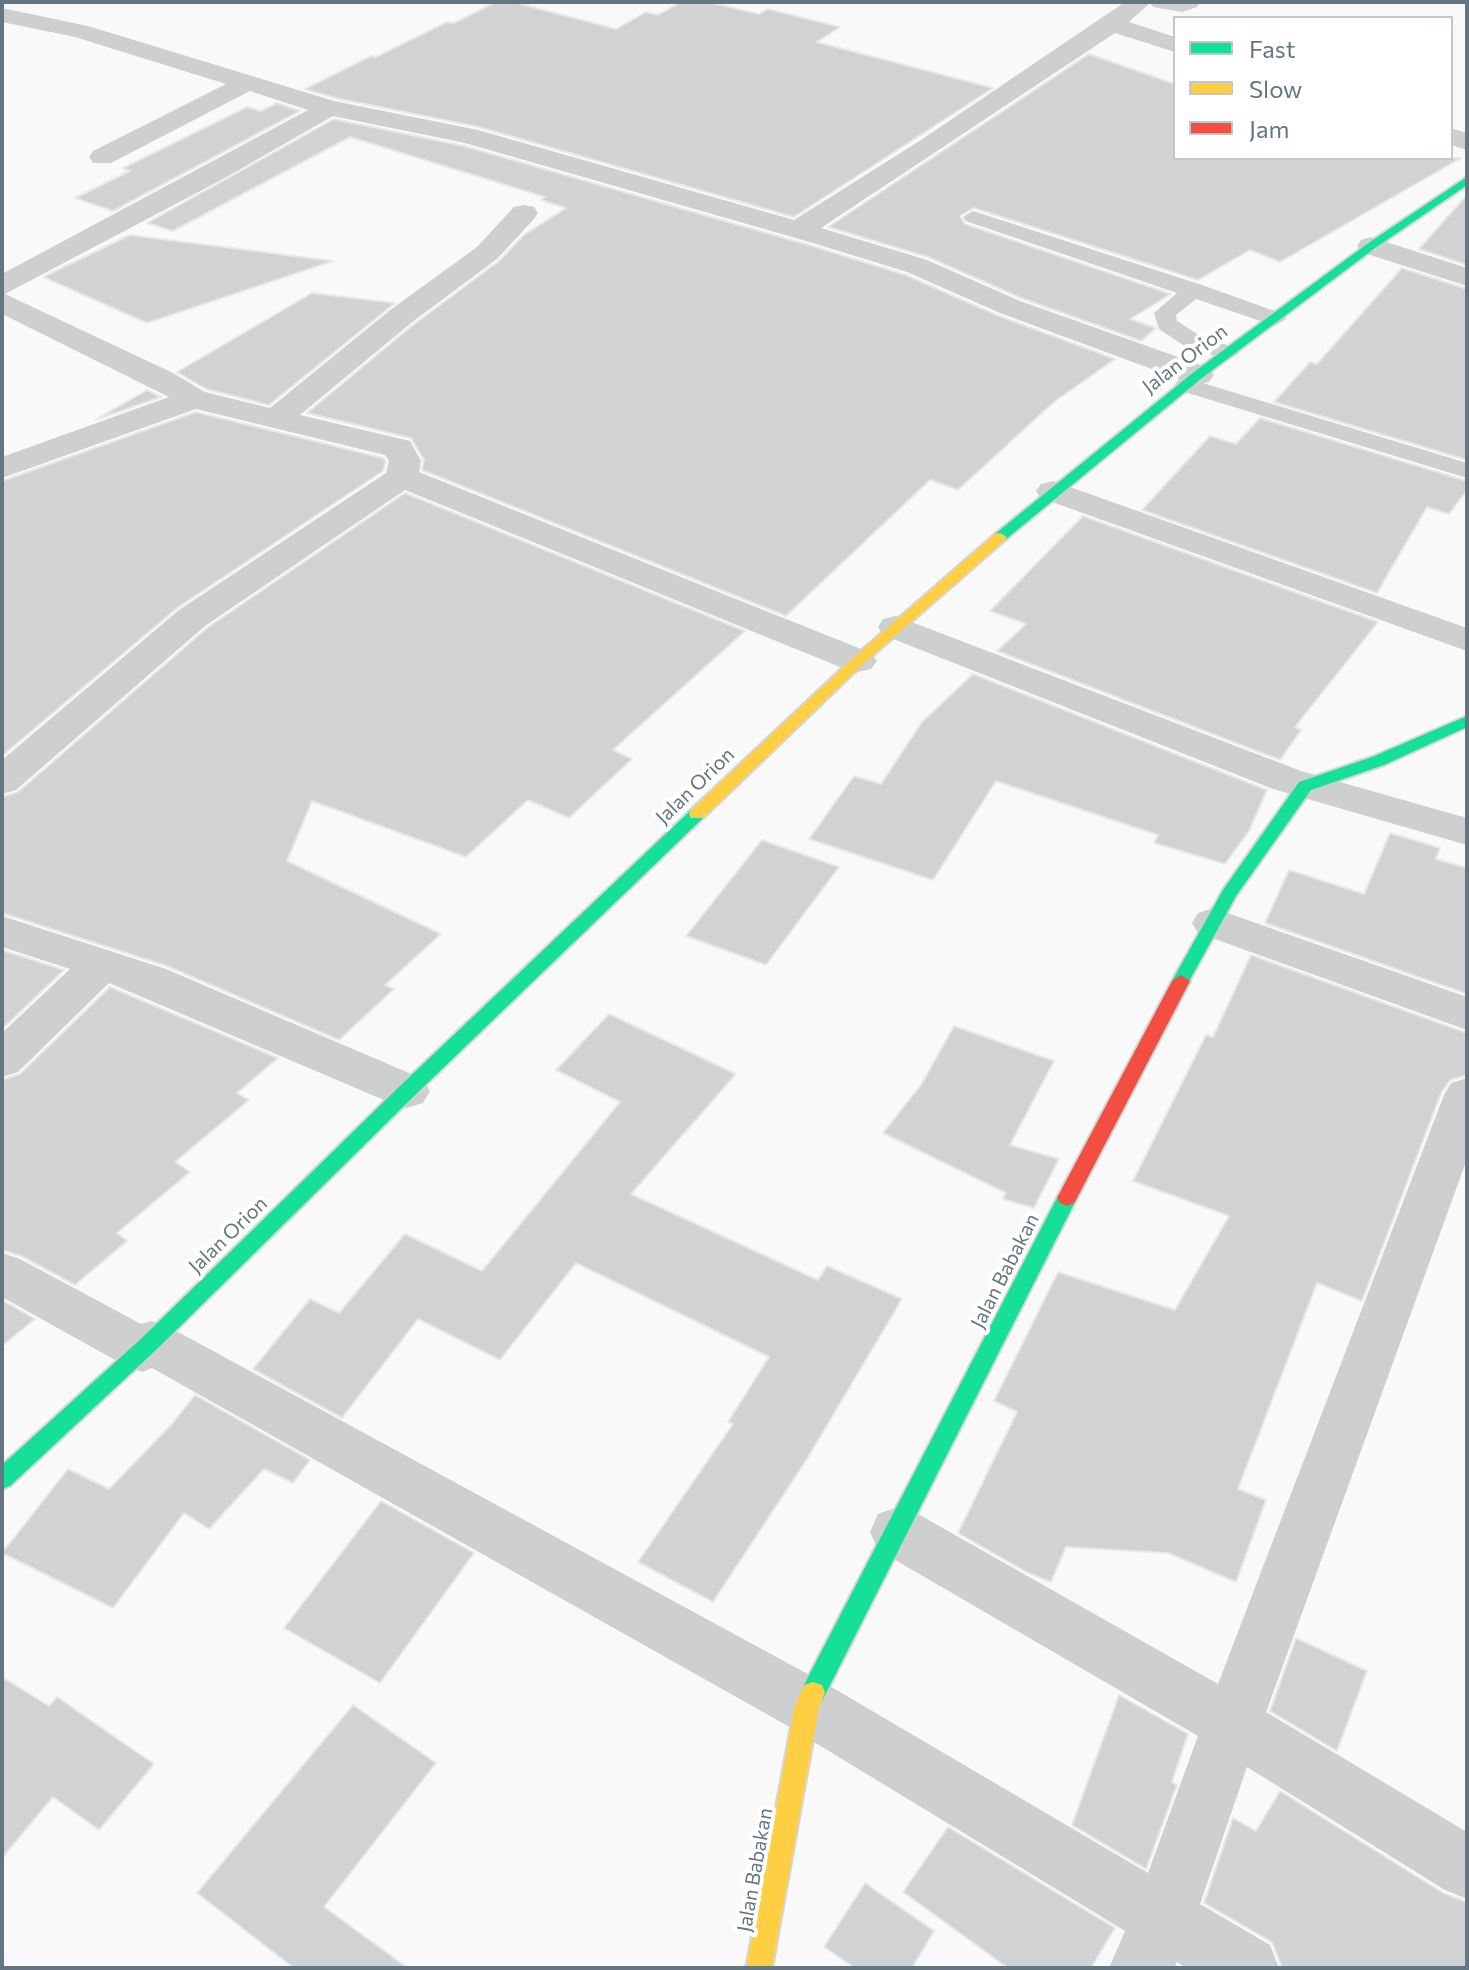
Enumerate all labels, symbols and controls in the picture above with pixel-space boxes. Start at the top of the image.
legend [1173,16,1453,160]
text: Fast [1249,34,1296,63]
text: Slow [1249,74,1302,103]
text: Jam [1249,114,1289,143]
street label: Jalan Orion [1138,319,1232,399]
street label: Jalan Orion [651,743,739,829]
street label: Jalan Orion [184,1192,272,1278]
street label: Jalan Babakan [966,1210,1044,1332]
street label: Jalan Babakan [732,1806,778,1934]

